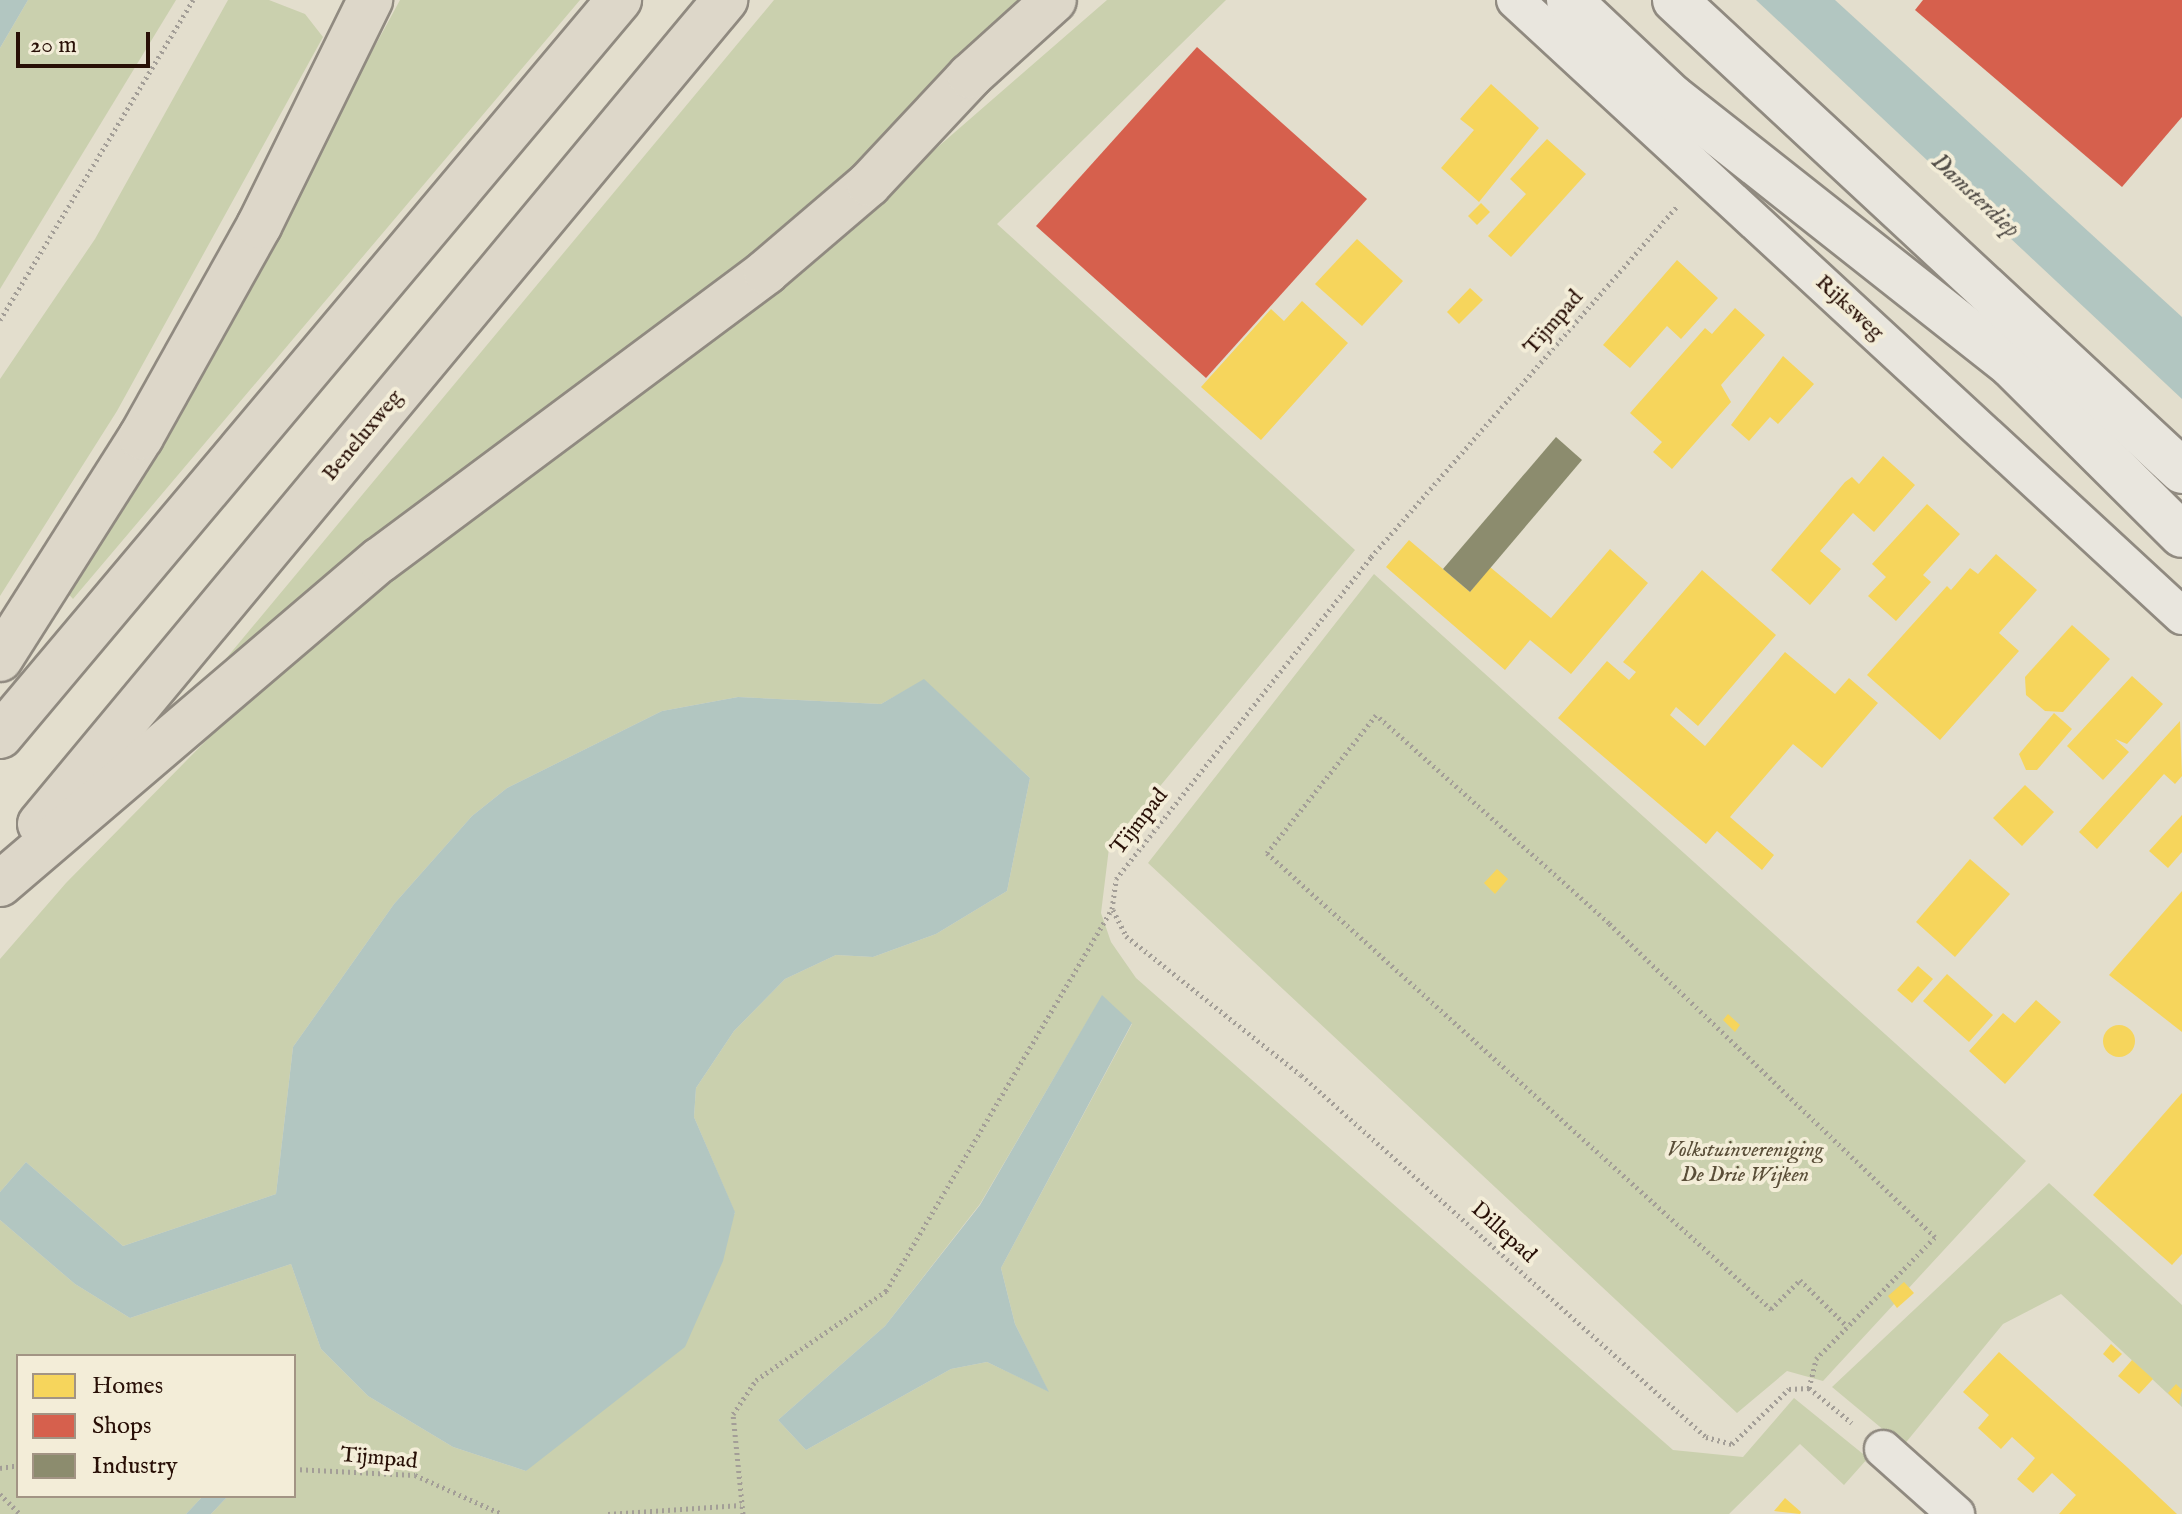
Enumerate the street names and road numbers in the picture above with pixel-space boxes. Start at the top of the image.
street label: Rijksweg [1809,270,1889,346]
street label: Tijmpad [1519,285,1589,361]
street label: Beneluxweg [317,385,409,487]
street label: Tijmpad [1106,783,1174,861]
street label: Dillepad [1465,1197,1541,1269]
street label: Tijmpad [339,1442,419,1476]

